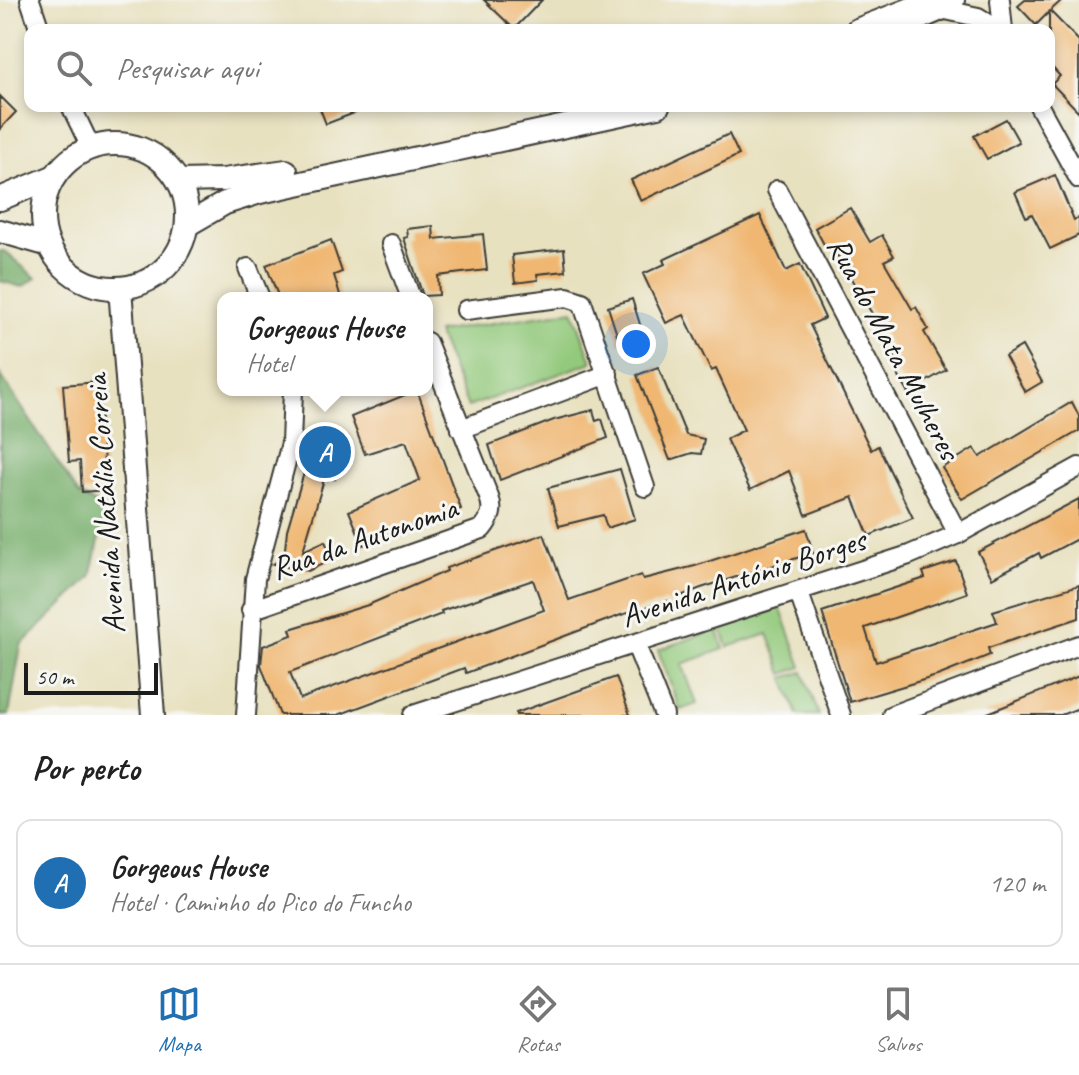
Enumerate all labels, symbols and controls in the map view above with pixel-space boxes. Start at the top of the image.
search box [24,24,1055,112]
icon: search [52,46,96,90]
text: Pesquisar aqui [116,49,259,87]
street label: Rua do Mata Mulheres [818,229,971,469]
popup [217,292,433,396]
text: Gorgeous House [247,309,403,347]
your location [616,324,656,364]
text: Hotel [247,347,292,380]
street label: Avenida Natália Correia [75,370,134,635]
pin: A [299,422,351,482]
street label: Rua da Autonomia [266,486,464,589]
street label: Avenida António Borges [616,518,873,637]
scale bar [24,659,158,695]
text: 50 m [36,663,73,691]
text: Por perto [32,746,140,789]
text: Gorgeous House [110,848,267,886]
text: A [53,867,67,900]
text: 120 m [989,867,1045,900]
text: Hotel · Caminho do Pico do Funcho [110,886,411,919]
tab: Mapa [157,982,201,1058]
tab: Rotas [516,982,560,1058]
tab: Salvos [875,982,922,1058]

